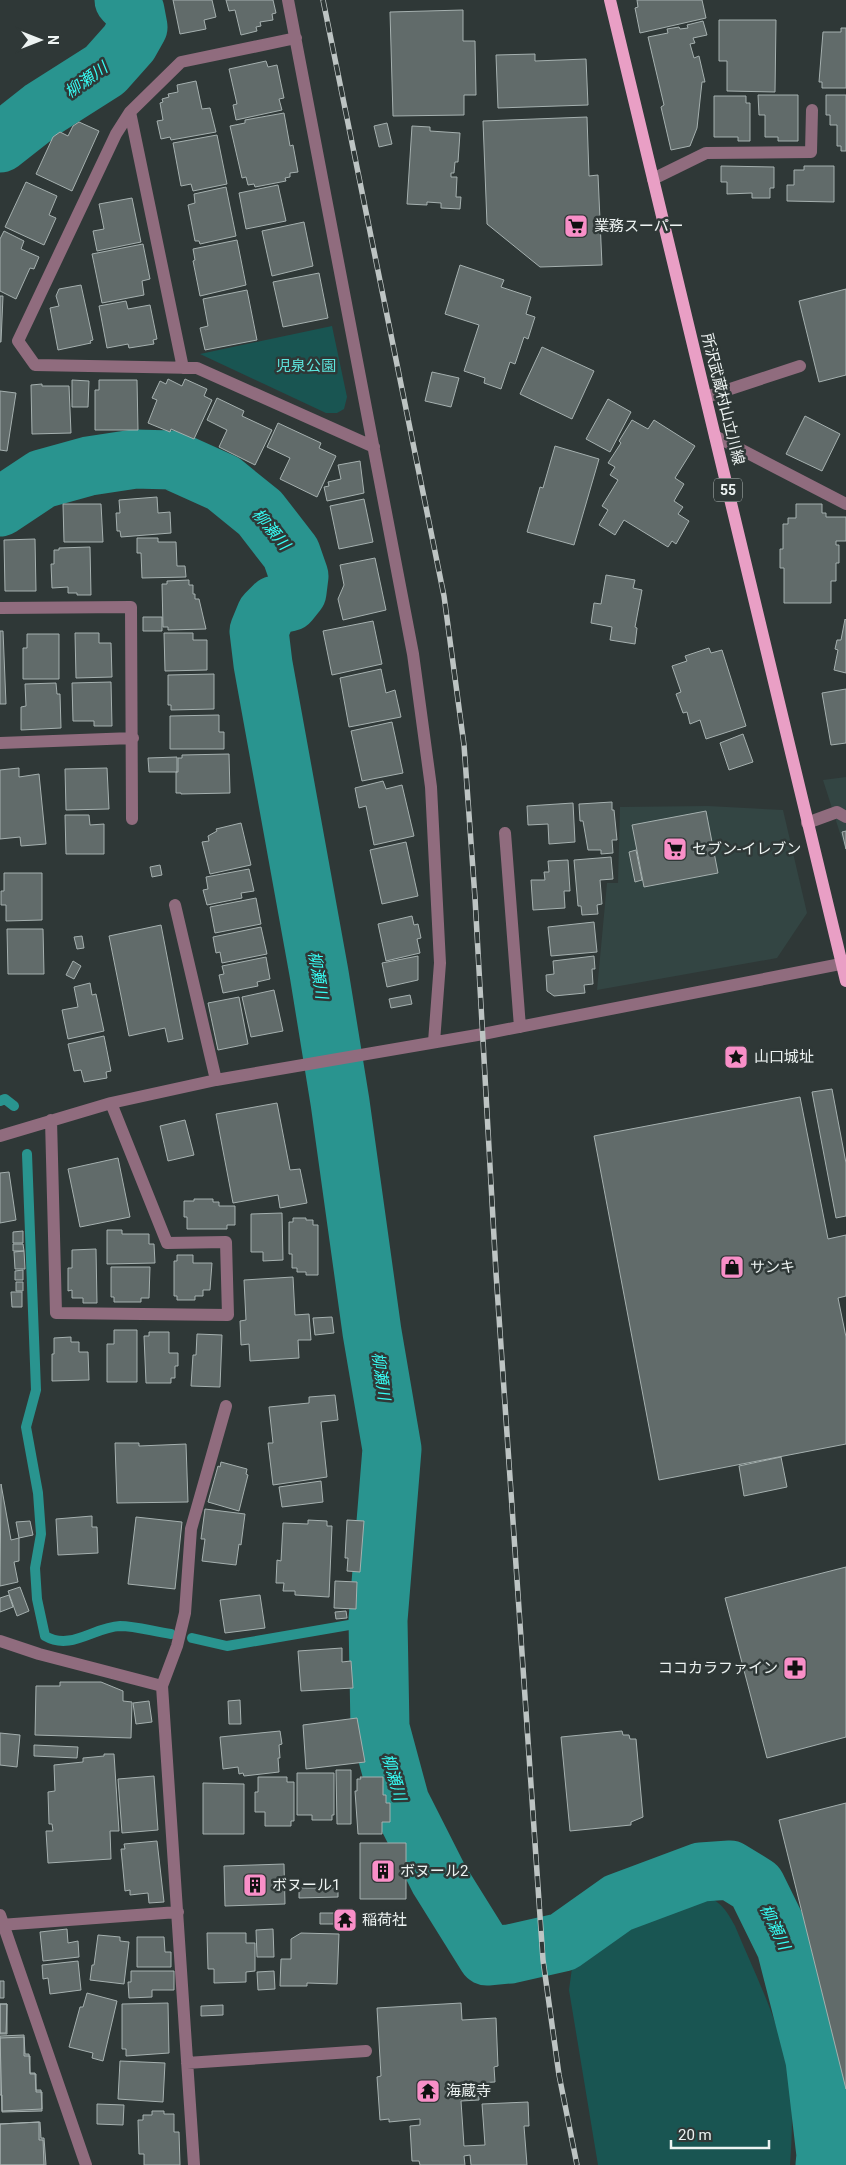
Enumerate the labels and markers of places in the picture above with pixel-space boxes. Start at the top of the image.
supermarket icon: 業務スーパー [563,213,589,239]
place label: 業務スーパー [594,217,684,235]
supermarket icon: セブン-イレブン [662,836,688,862]
place label: セブン-イレブン [692,840,801,858]
place icon: 山口城址 [723,1044,749,1070]
place label: 山口城址 [754,1048,814,1066]
shop icon: サンキ [719,1254,745,1280]
place label: サンキ [750,1258,795,1276]
pharmacy icon: ココカラファイン [782,1655,808,1681]
place label: ココカラファイン [658,1659,778,1677]
building icon: ボヌール2 [370,1858,396,1884]
place label: ボヌール2 [400,1862,468,1880]
building icon: ボヌール1 [242,1872,268,1898]
place label: ボヌール1 [272,1876,340,1894]
temple icon: 稲荷社 [332,1907,358,1933]
place label: 稲荷社 [362,1911,407,1929]
temple icon: 海蔵寺 [415,2078,441,2104]
place label: 海蔵寺 [446,2082,491,2100]

